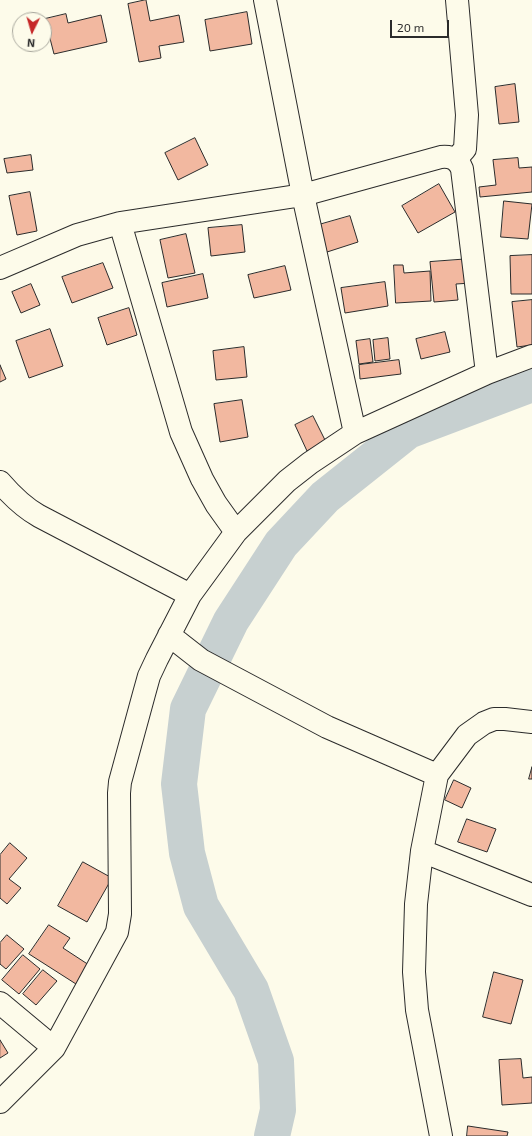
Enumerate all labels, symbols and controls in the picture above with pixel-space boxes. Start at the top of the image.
north arrow [12,12,52,52]
scale bar [392,12,451,38]
text: 20 m [397,20,424,34]
text: N [26,37,36,50]

